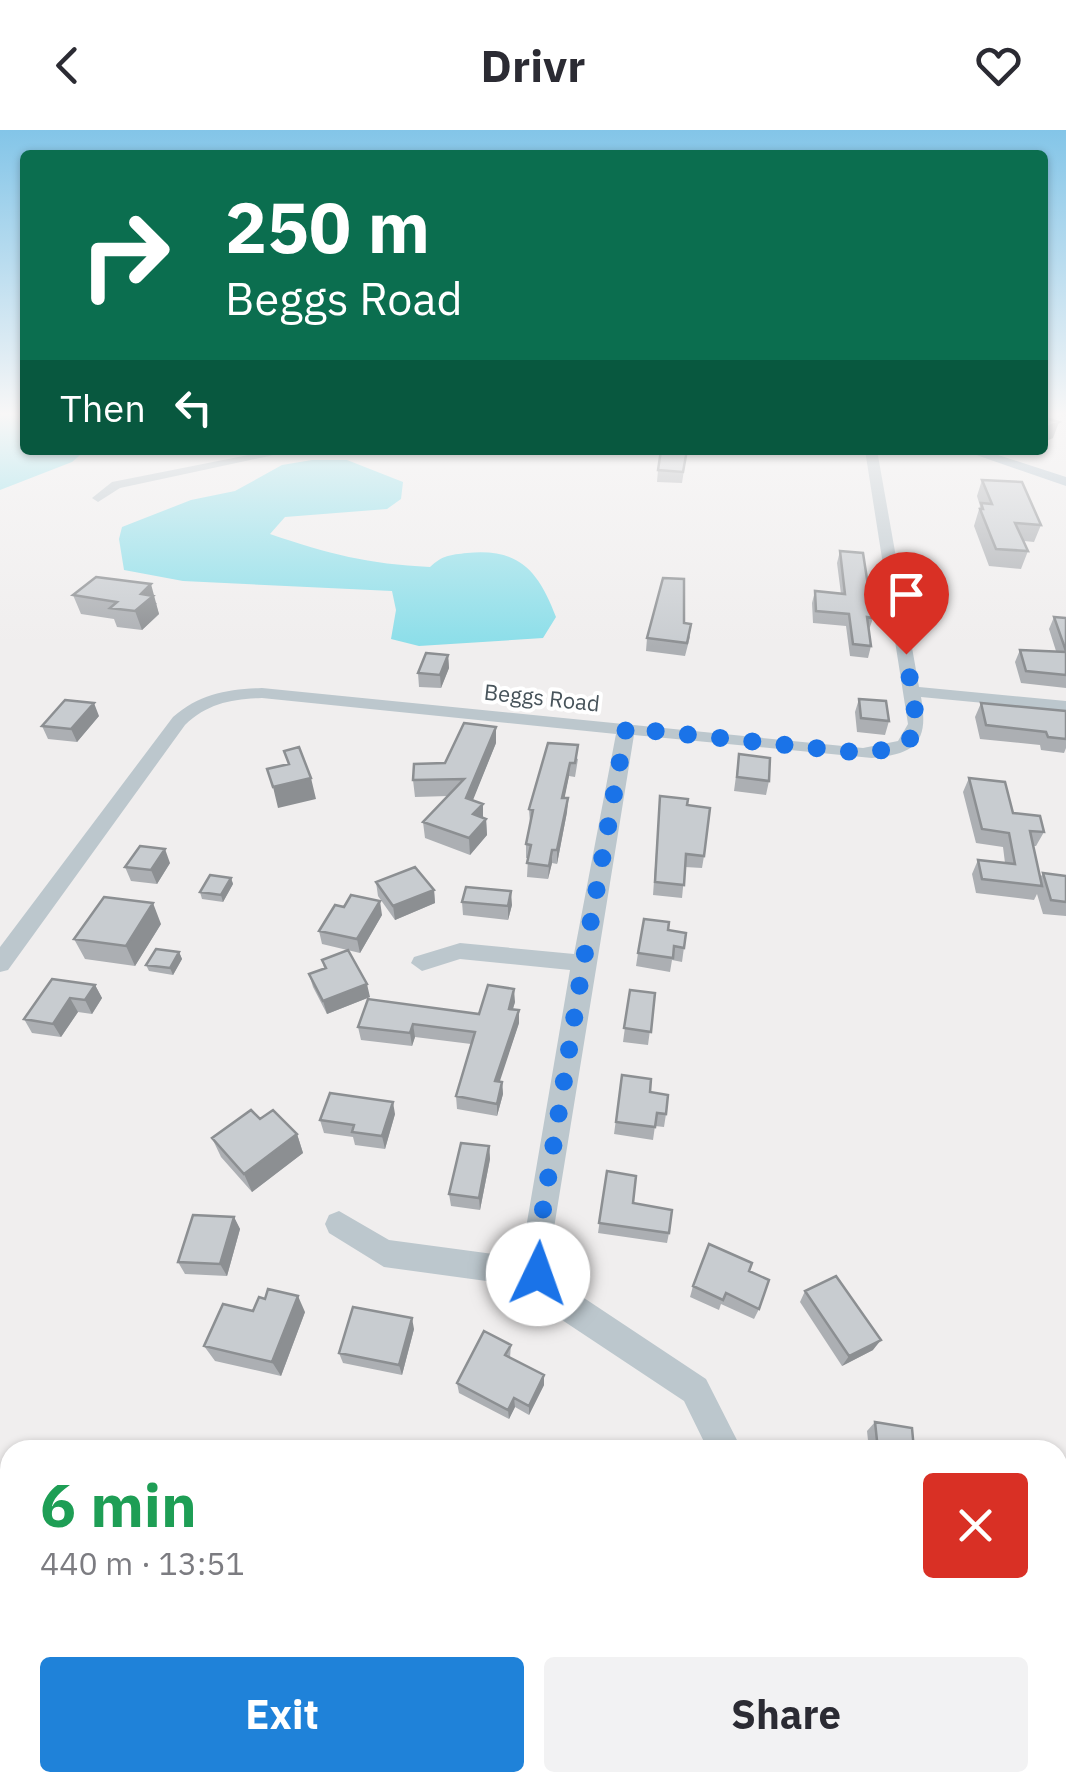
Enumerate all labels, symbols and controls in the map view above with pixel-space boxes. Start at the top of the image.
text: Drivr [481,36,585,94]
icon: back [40,38,95,93]
icon: heart [971,38,1026,93]
text: 250 m [225,181,430,272]
icon: right [60,190,190,320]
text: Beggs Road [225,269,463,327]
icon: left [166,380,221,435]
text: Then [60,383,146,432]
pin [864,552,949,655]
icon: arrive [879,567,934,622]
street label: Beggs Road [483,677,601,717]
position arrow [486,1222,590,1326]
text: 6 min [40,1465,197,1544]
button: close [923,1473,1028,1578]
text: 440 m · 13:51 [40,1542,245,1584]
button: Exit [40,1657,524,1772]
button: Share [544,1657,1028,1772]

